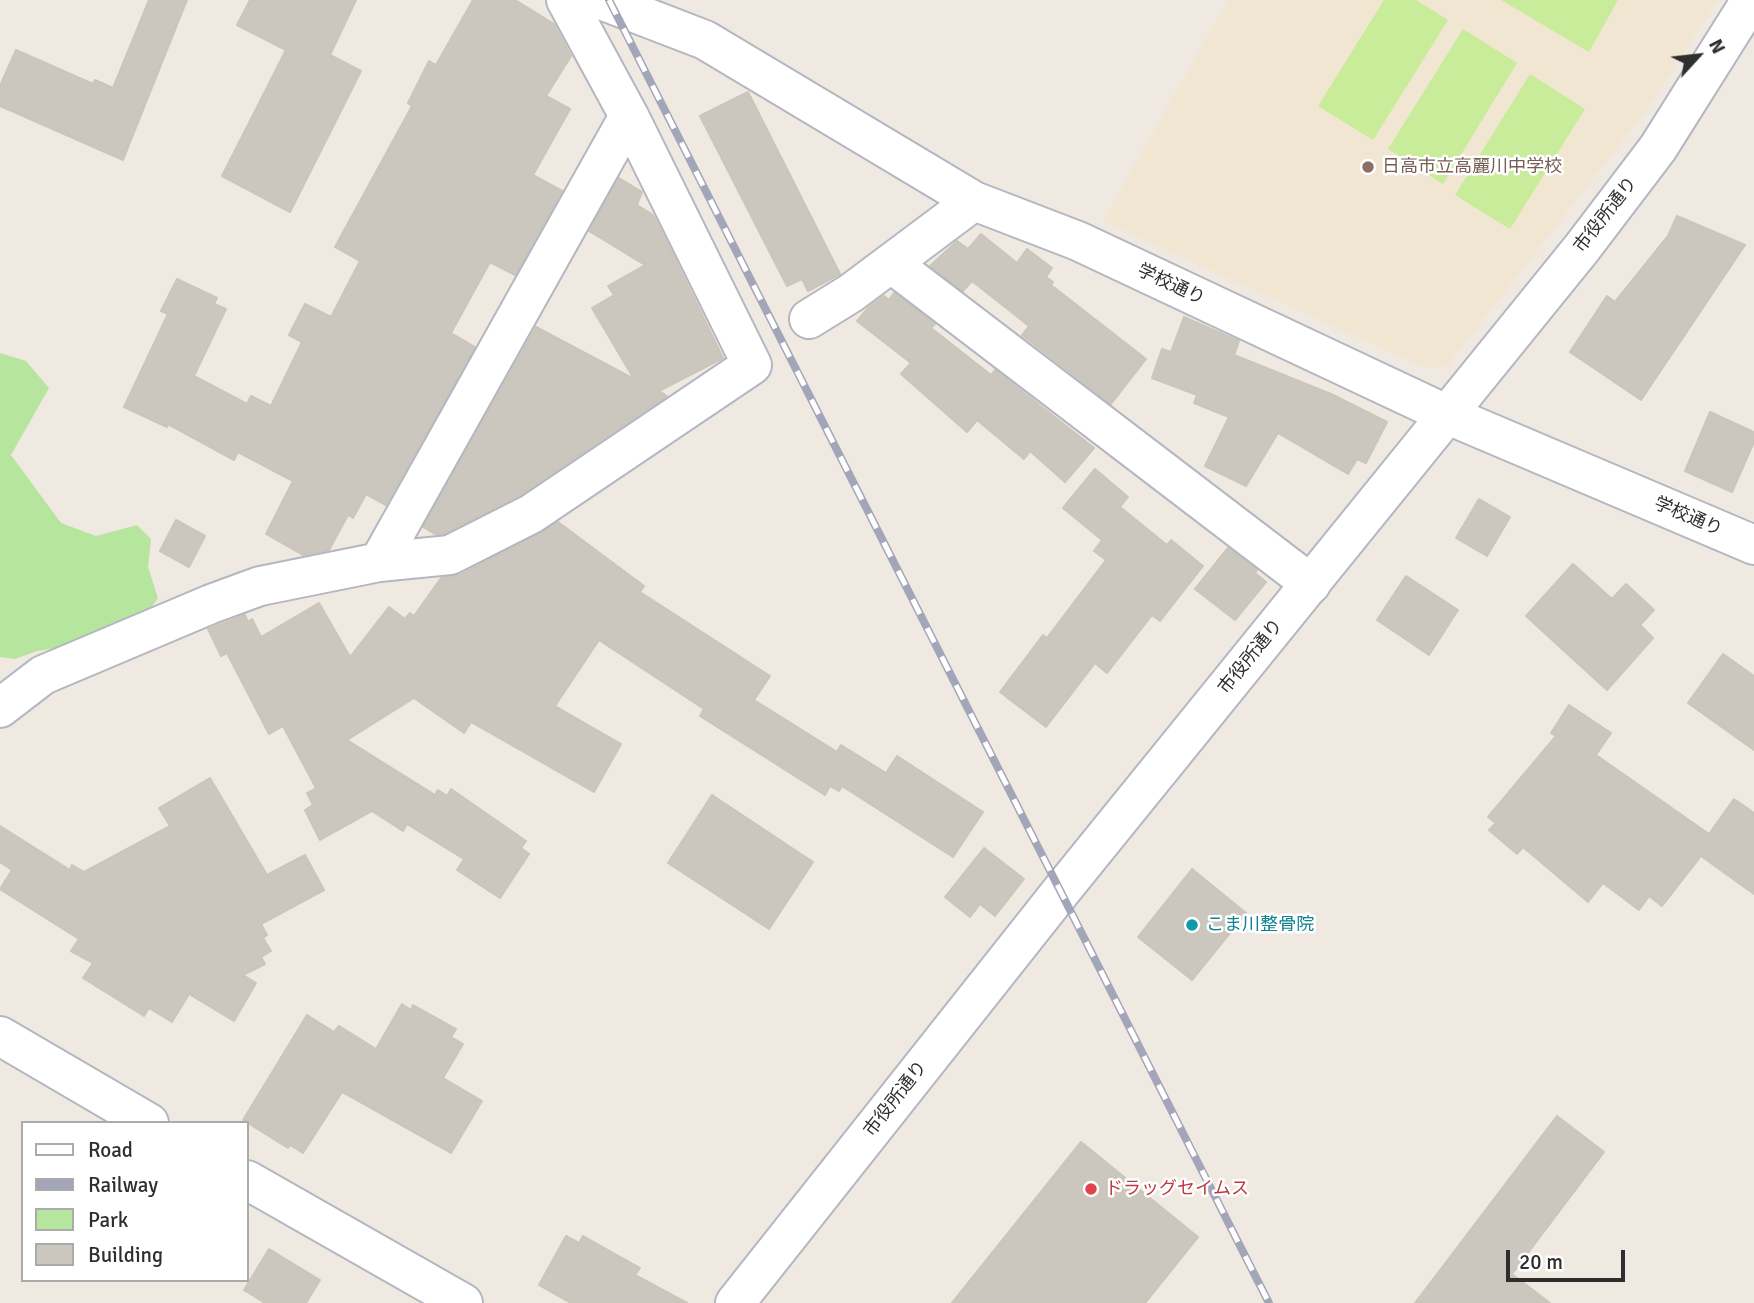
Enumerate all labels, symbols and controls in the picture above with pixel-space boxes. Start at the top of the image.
north arrow [1663,21,1733,91]
text: N [1703,35,1730,58]
place label: 日高市立高麗川中学校 [1382,156,1562,178]
marker: 日高市立高麗川中学校 [1360,159,1376,175]
street label: 市役所通り [1570,173,1642,257]
street label: 学校通り [1134,260,1208,310]
street label: 学校通り [1651,493,1725,541]
street label: 市役所通り [1214,615,1288,699]
place label: こま川整骨院 [1206,914,1314,936]
marker: こま川整骨院 [1184,917,1200,933]
street label: 市役所通り [860,1057,932,1141]
legend [21,1121,248,1282]
text: Road [88,1137,133,1163]
text: Railway [88,1172,158,1198]
place label: ドラッグセイムス [1105,1178,1249,1200]
marker: ドラッグセイムス [1083,1181,1099,1197]
text: Park [88,1207,128,1233]
scale bar [1509,1236,1628,1280]
text: Building [88,1242,163,1268]
text: 20 m [1519,1249,1563,1275]

